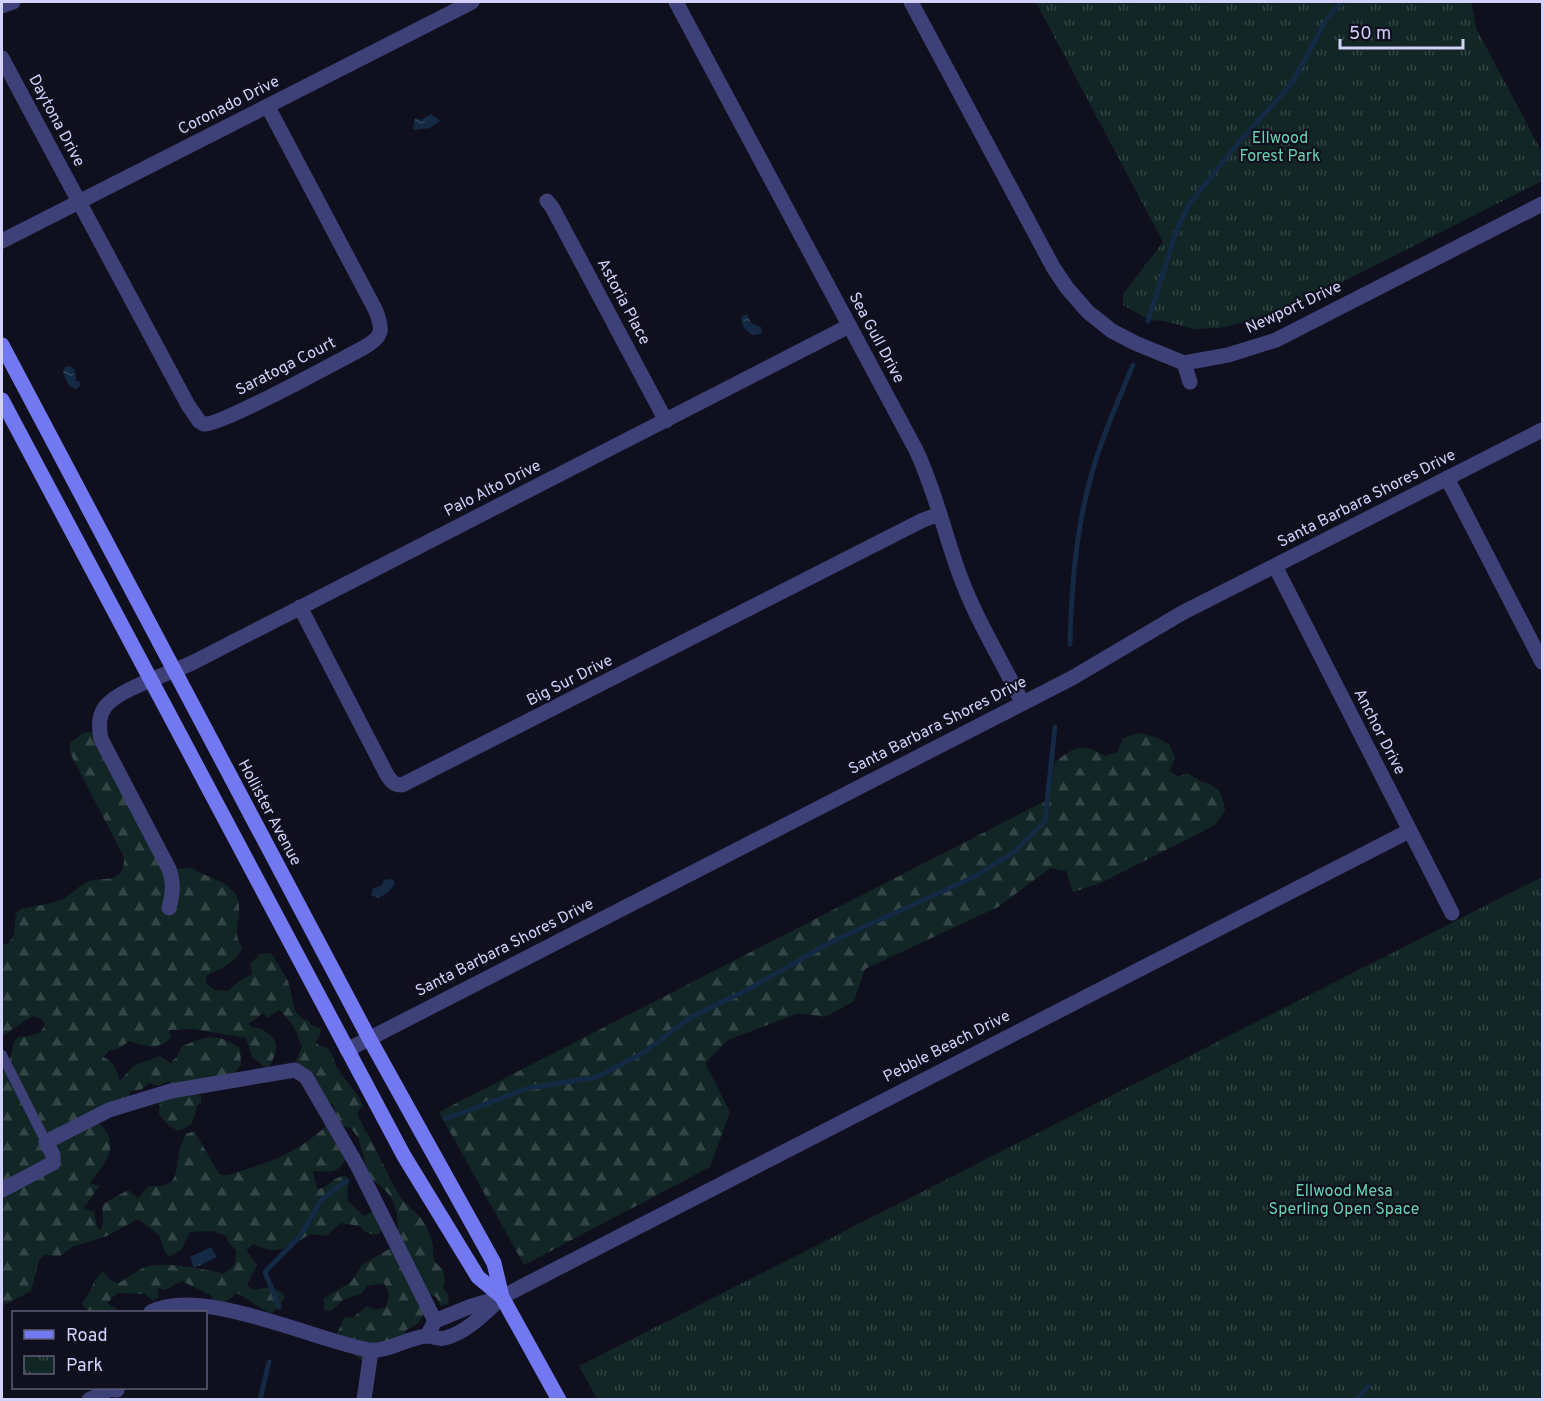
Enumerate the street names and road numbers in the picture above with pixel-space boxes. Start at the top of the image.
street label: Daytona Drive [23,71,89,171]
street label: Coronado Drive [175,72,283,140]
street label: Astoria Place [592,255,654,349]
street label: Newport Drive [1243,277,1345,339]
street label: Sea Gull Drive [844,289,908,387]
street label: Saratoga Court [233,333,339,401]
street label: Santa Barbara Shores Drive [1274,445,1460,553]
street label: Palo Alto Drive [441,456,545,522]
street label: Big Sur Drive [524,651,616,711]
street label: Santa Barbara Shores Drive [845,672,1031,780]
street label: Anchor Drive [1349,686,1409,778]
street label: Hollister Avenue [233,756,305,870]
street label: Santa Barbara Shores Drive [412,894,598,1002]
street label: Pebble Beach Drive [880,1006,1014,1088]

